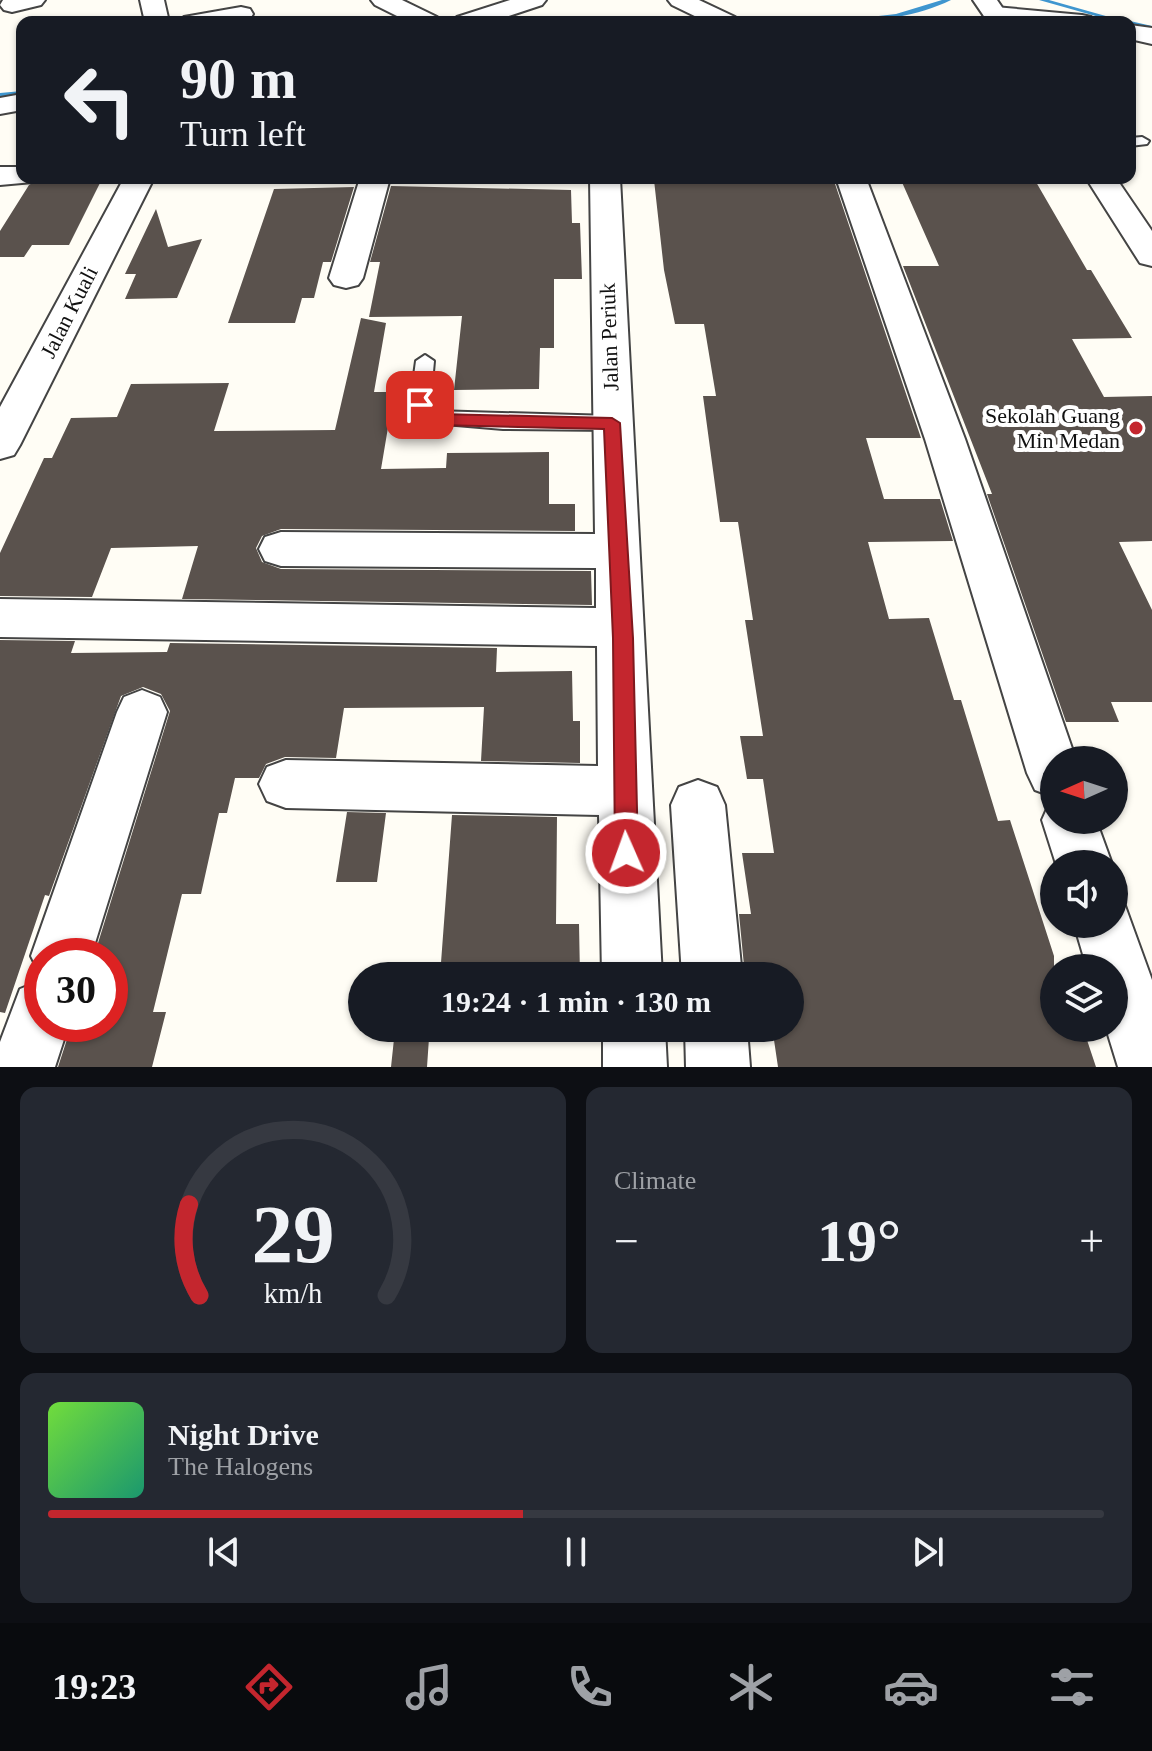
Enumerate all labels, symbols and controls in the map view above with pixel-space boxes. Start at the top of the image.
icon: left [48,48,152,152]
text: 90 m [180,48,297,110]
text: Turn left [180,114,306,154]
street label: Jalan Kuali [35,262,103,362]
street label: Jalan Periuk [595,283,623,391]
pin [386,371,454,439]
icon: arrive [398,383,442,427]
place label: Sekolah Guang Min Medan [985,403,1120,453]
marker: Sekolah Guang Min Medan [1127,419,1145,437]
north arrow [1040,746,1128,834]
map controls [1040,746,1128,1042]
position arrow [584,811,668,895]
button: sound [1040,850,1128,938]
speed limit sign: 30 [24,938,128,1042]
button: layers [1040,954,1128,1042]
text: 19:24 · 1 min · 130 m [441,985,711,1018]
text: Climate [614,1166,696,1195]
text: 29 [251,1188,335,1280]
text: 19° [817,1208,901,1274]
text: − [614,1217,639,1266]
text: + [1079,1217,1104,1266]
text: km/h [264,1278,322,1309]
text: Night Drive [168,1418,319,1451]
text: The Halogens [168,1452,313,1481]
icon: previous [202,1530,246,1574]
icon: pause [554,1530,598,1574]
icon: next [906,1530,950,1574]
icon: directions [241,1659,297,1715]
icon: music [401,1659,457,1715]
icon: phone [562,1659,618,1715]
icon: climate [723,1659,779,1715]
icon: car [883,1659,939,1715]
icon: filters [1044,1659,1100,1715]
text: 19:23 [52,1667,136,1707]

